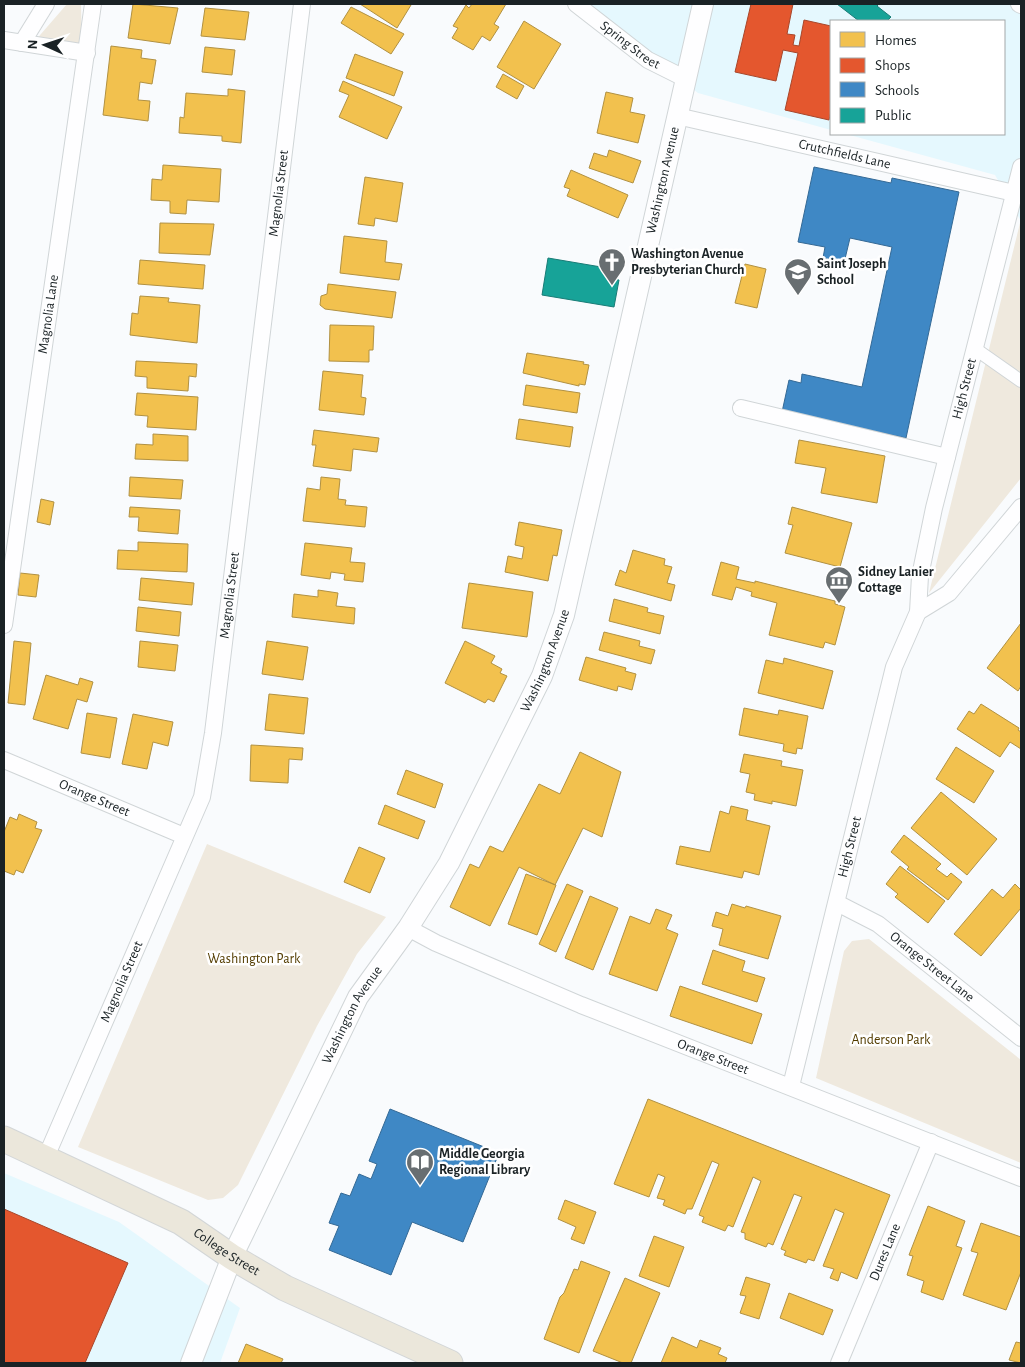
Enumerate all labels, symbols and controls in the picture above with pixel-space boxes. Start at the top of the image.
street label: Spring Street [597,18,663,72]
north arrow [20,20,70,70]
legend [830,20,1005,135]
text: Homes [875,33,917,48]
text: N [26,39,40,50]
text: Shops [875,58,910,73]
text: Schools [875,83,919,98]
text: Public [875,108,911,123]
street label: Washington Avenue [644,125,682,235]
street label: Crutchfields Lane [797,137,892,172]
street label: Magnolia Street [267,149,291,237]
church icon: Washington Avenue Presbyterian Church [597,247,627,286]
place label: Washington Avenue Presbyterian Church [631,247,745,277]
school or university icon: Saint Joseph School [783,257,813,296]
place label: Saint Joseph School [817,257,886,287]
street label: Magnolia Lane [36,274,61,355]
street label: High Street [950,356,979,421]
street label: Magnolia Street [218,551,242,639]
museum icon: Sidney Lanier Cottage [824,565,854,604]
place label: Sidney Lanier Cottage [858,565,934,595]
street label: Washington Avenue [518,608,572,714]
street label: Orange Street [57,777,132,819]
street label: High Street [835,815,864,879]
street label: Orange Street Lane [887,929,977,1005]
street label: Magnolia Street [98,939,146,1024]
park label: Washington Park [208,952,301,966]
street label: Washington Avenue [320,964,385,1066]
park label: Anderson Park [851,1033,931,1047]
street label: Orange Street [675,1036,751,1077]
library icon: Middle Georgia Regional Library [405,1147,435,1186]
place label: Middle Georgia Regional Library [439,1147,531,1177]
street label: Dures Lane [867,1222,903,1283]
street label: College Street [191,1226,262,1279]

